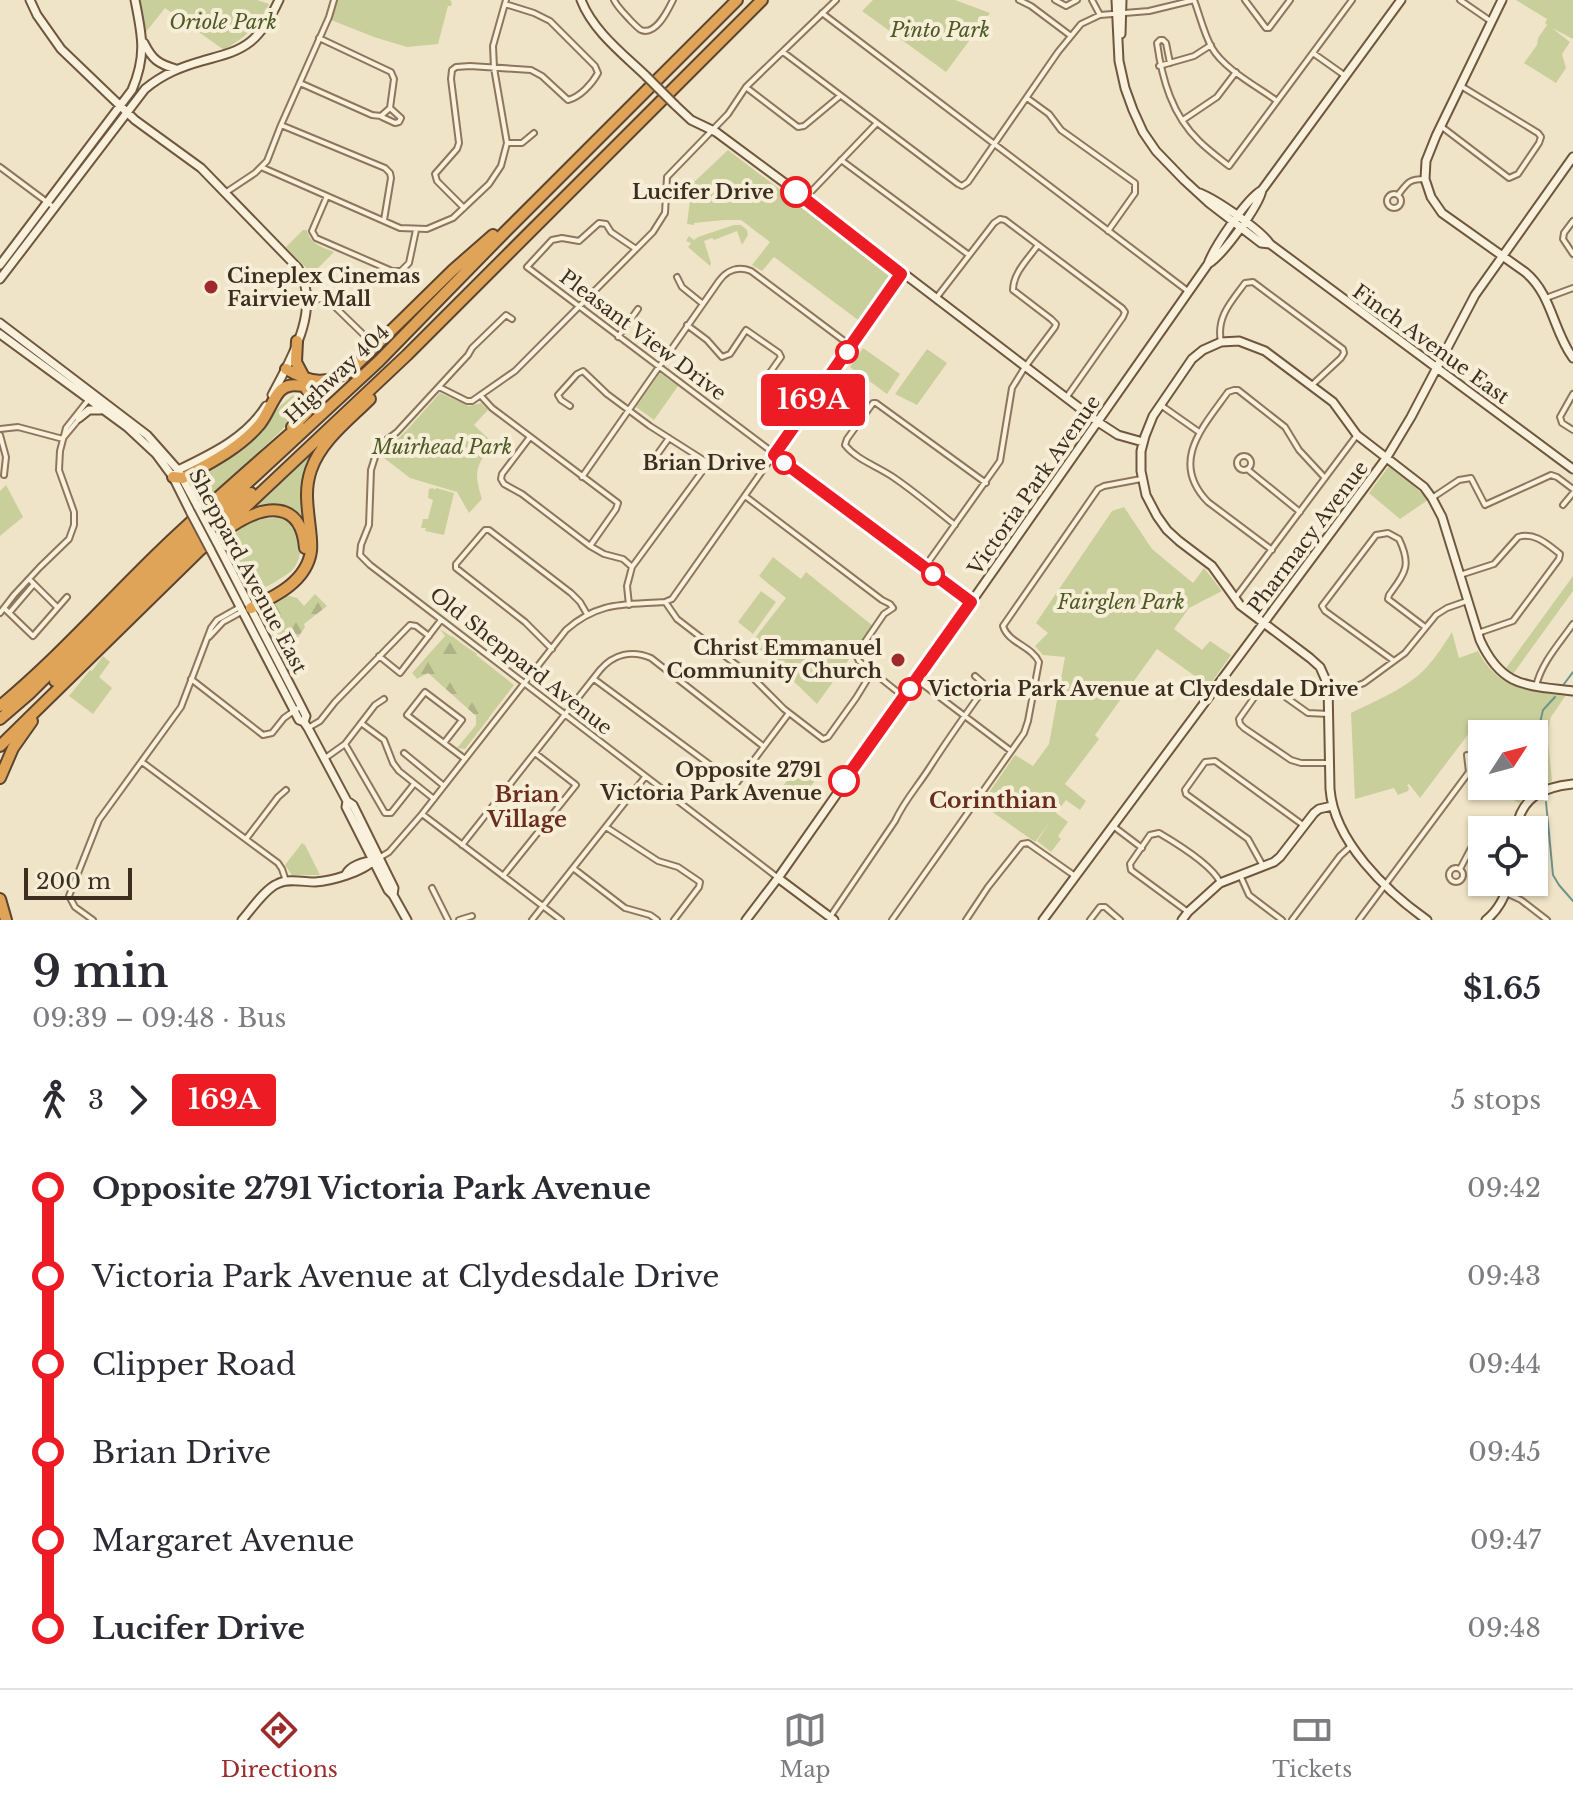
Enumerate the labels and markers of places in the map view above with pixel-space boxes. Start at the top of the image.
marker: Lucifer Drive [781,177,811,207]
place label: Lucifer Drive [632,180,774,204]
place label: Cineplex Cinemas Fairview Mall [227,264,420,311]
marker: Cineplex Cinemas Fairview Mall [202,278,220,296]
unlabelled marker [836,341,858,363]
place label: Brian Drive [642,451,766,475]
marker: Brian Drive [773,452,795,474]
unlabelled marker [922,563,944,585]
place label: Christ Emmanuel Community Church [667,636,883,683]
marker: Christ Emmanuel Community Church [889,651,907,669]
place label: Victoria Park Avenue at Clydesdale Drive [927,677,1359,701]
marker: Victoria Park Avenue at Clydesdale Drive [899,678,921,700]
place label: Opposite 2791 Victoria Park Avenue [600,758,822,805]
marker: Opposite 2791 Victoria Park Avenue [829,766,859,796]

